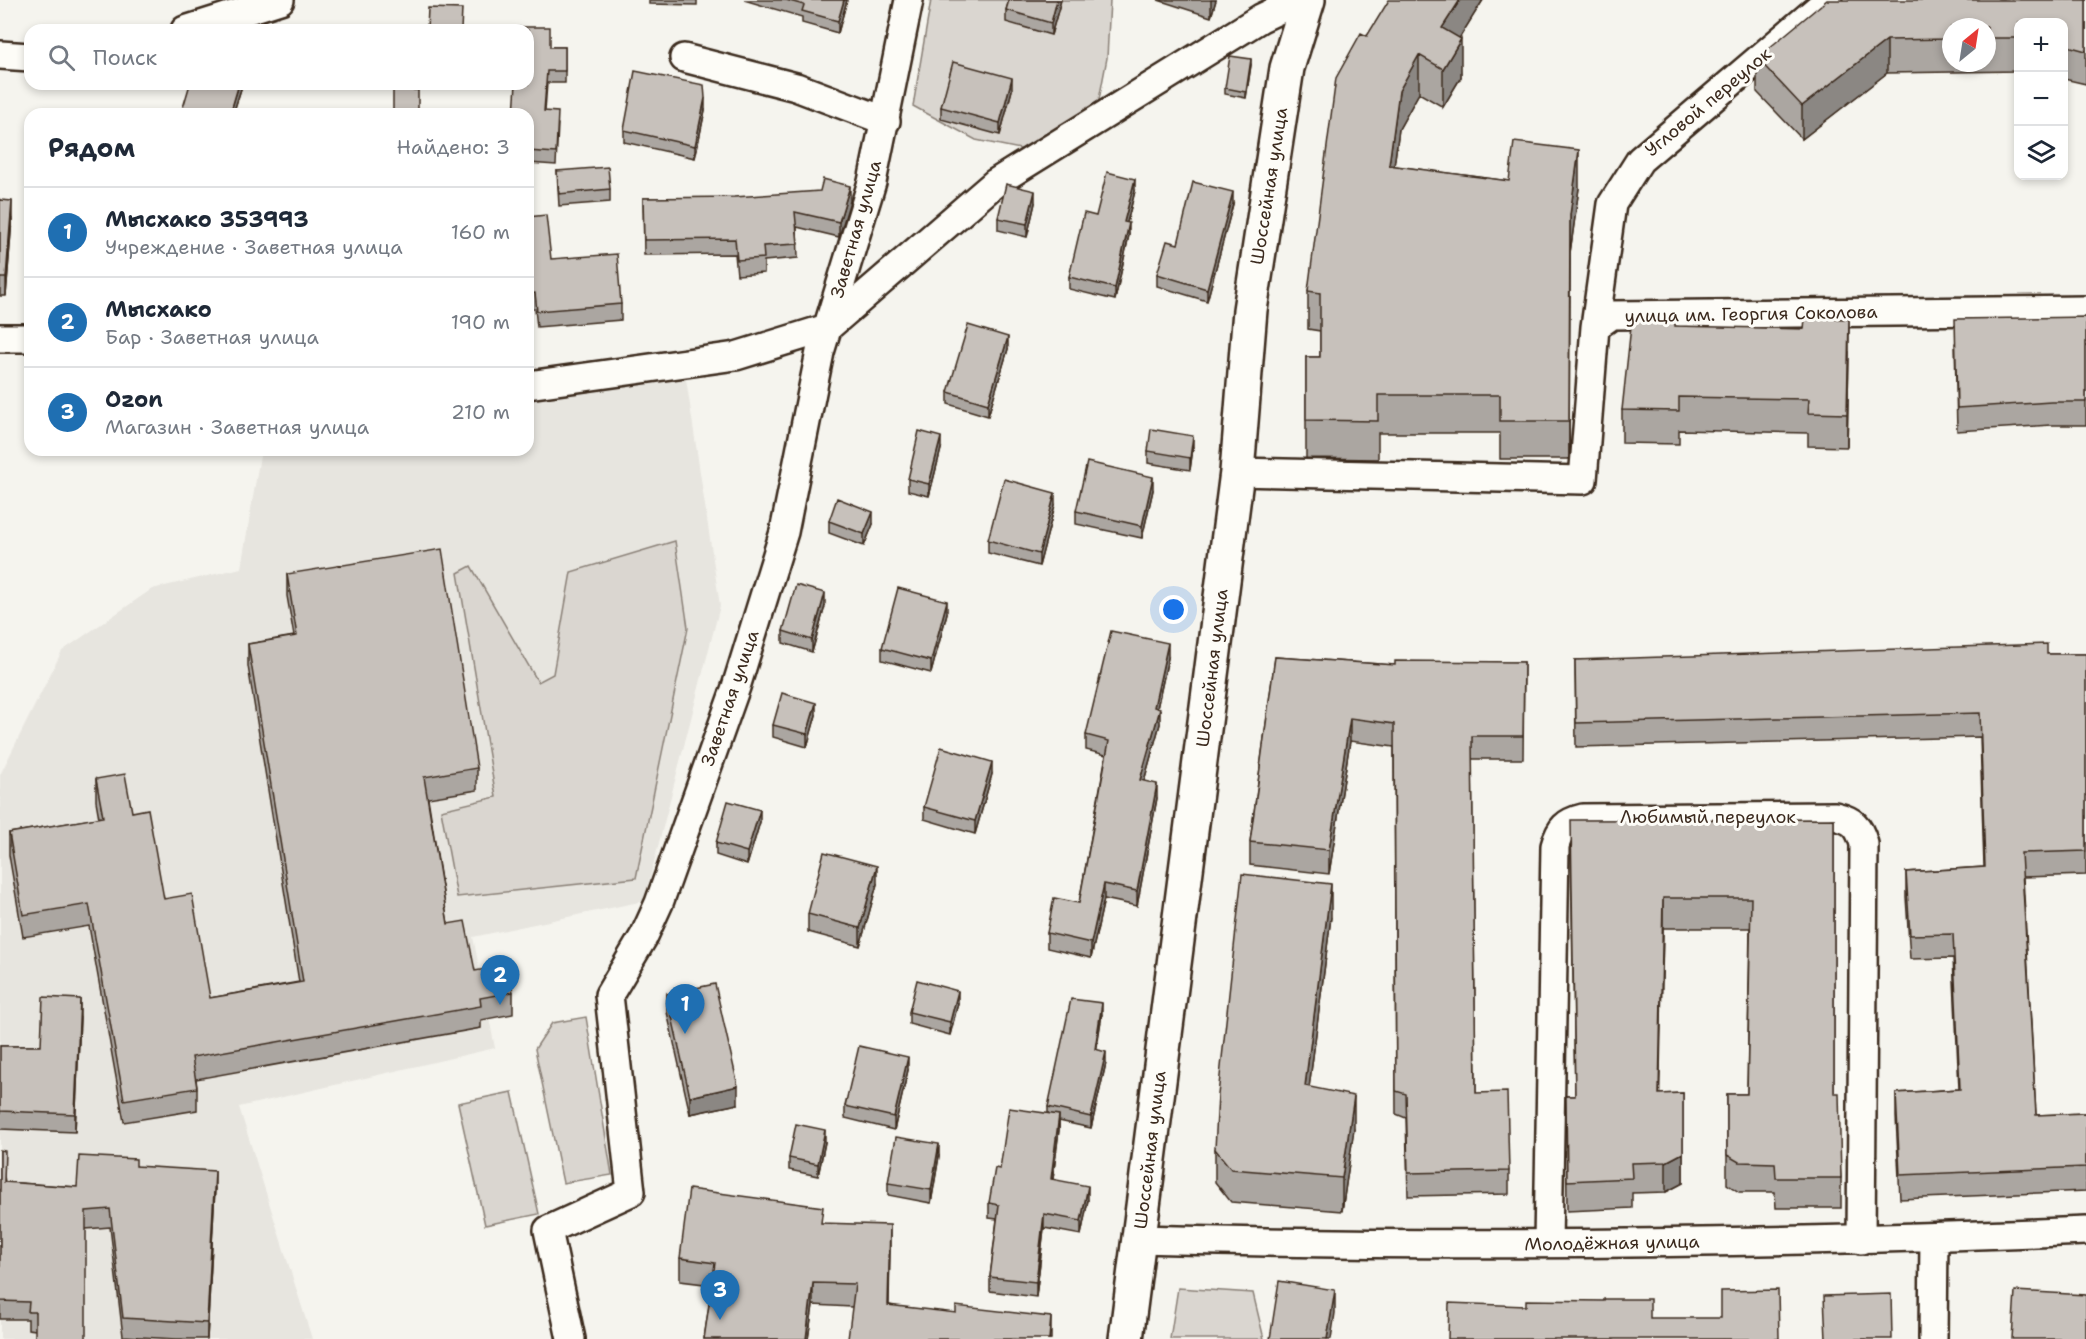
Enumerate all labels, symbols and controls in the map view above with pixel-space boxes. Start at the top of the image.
north arrow [1942,18,1996,72]
map controls [2014,18,2068,180]
button: + [2014,18,2068,72]
search box [24,24,534,90]
icon: search [45,41,78,74]
street label: Угловой переулок [1640,42,1776,162]
text: Поиск [93,43,157,72]
button: − [2014,72,2068,126]
street label: Шоссейная улица [1245,106,1293,266]
button: layers [2014,126,2068,180]
text: Рядом [48,130,135,165]
text: Найдено: 3 [397,134,510,160]
street label: Заветная улица [825,157,887,301]
text: Мысхако 353993 [105,205,309,234]
text: 1 [63,219,72,245]
text: 160 m [451,219,510,245]
text: Учреждение · Заветная улица [105,234,403,260]
text: Мысхако [105,295,212,324]
street label: улица им. Георгия Соколова [1624,300,1878,328]
text: 2 [61,309,75,335]
text: 190 m [451,309,510,335]
text: Бар · Заветная улица [105,324,319,350]
text: Ozon [105,385,163,414]
text: 3 [61,399,75,425]
text: 210 m [451,399,510,425]
text: Магазин · Заветная улица [105,414,369,440]
street label: Шоссейная улица [1190,588,1234,748]
your location [1159,595,1188,624]
street label: Заветная улица [695,627,765,769]
street label: Любимый переулок [1620,805,1796,829]
pin: 2 [480,956,520,1005]
pin: 1 [666,984,704,1034]
street label: Шоссейная улица [1128,1070,1172,1230]
street label: Молодёжная улица [1524,1229,1700,1257]
pin: 3 [700,1270,740,1320]

